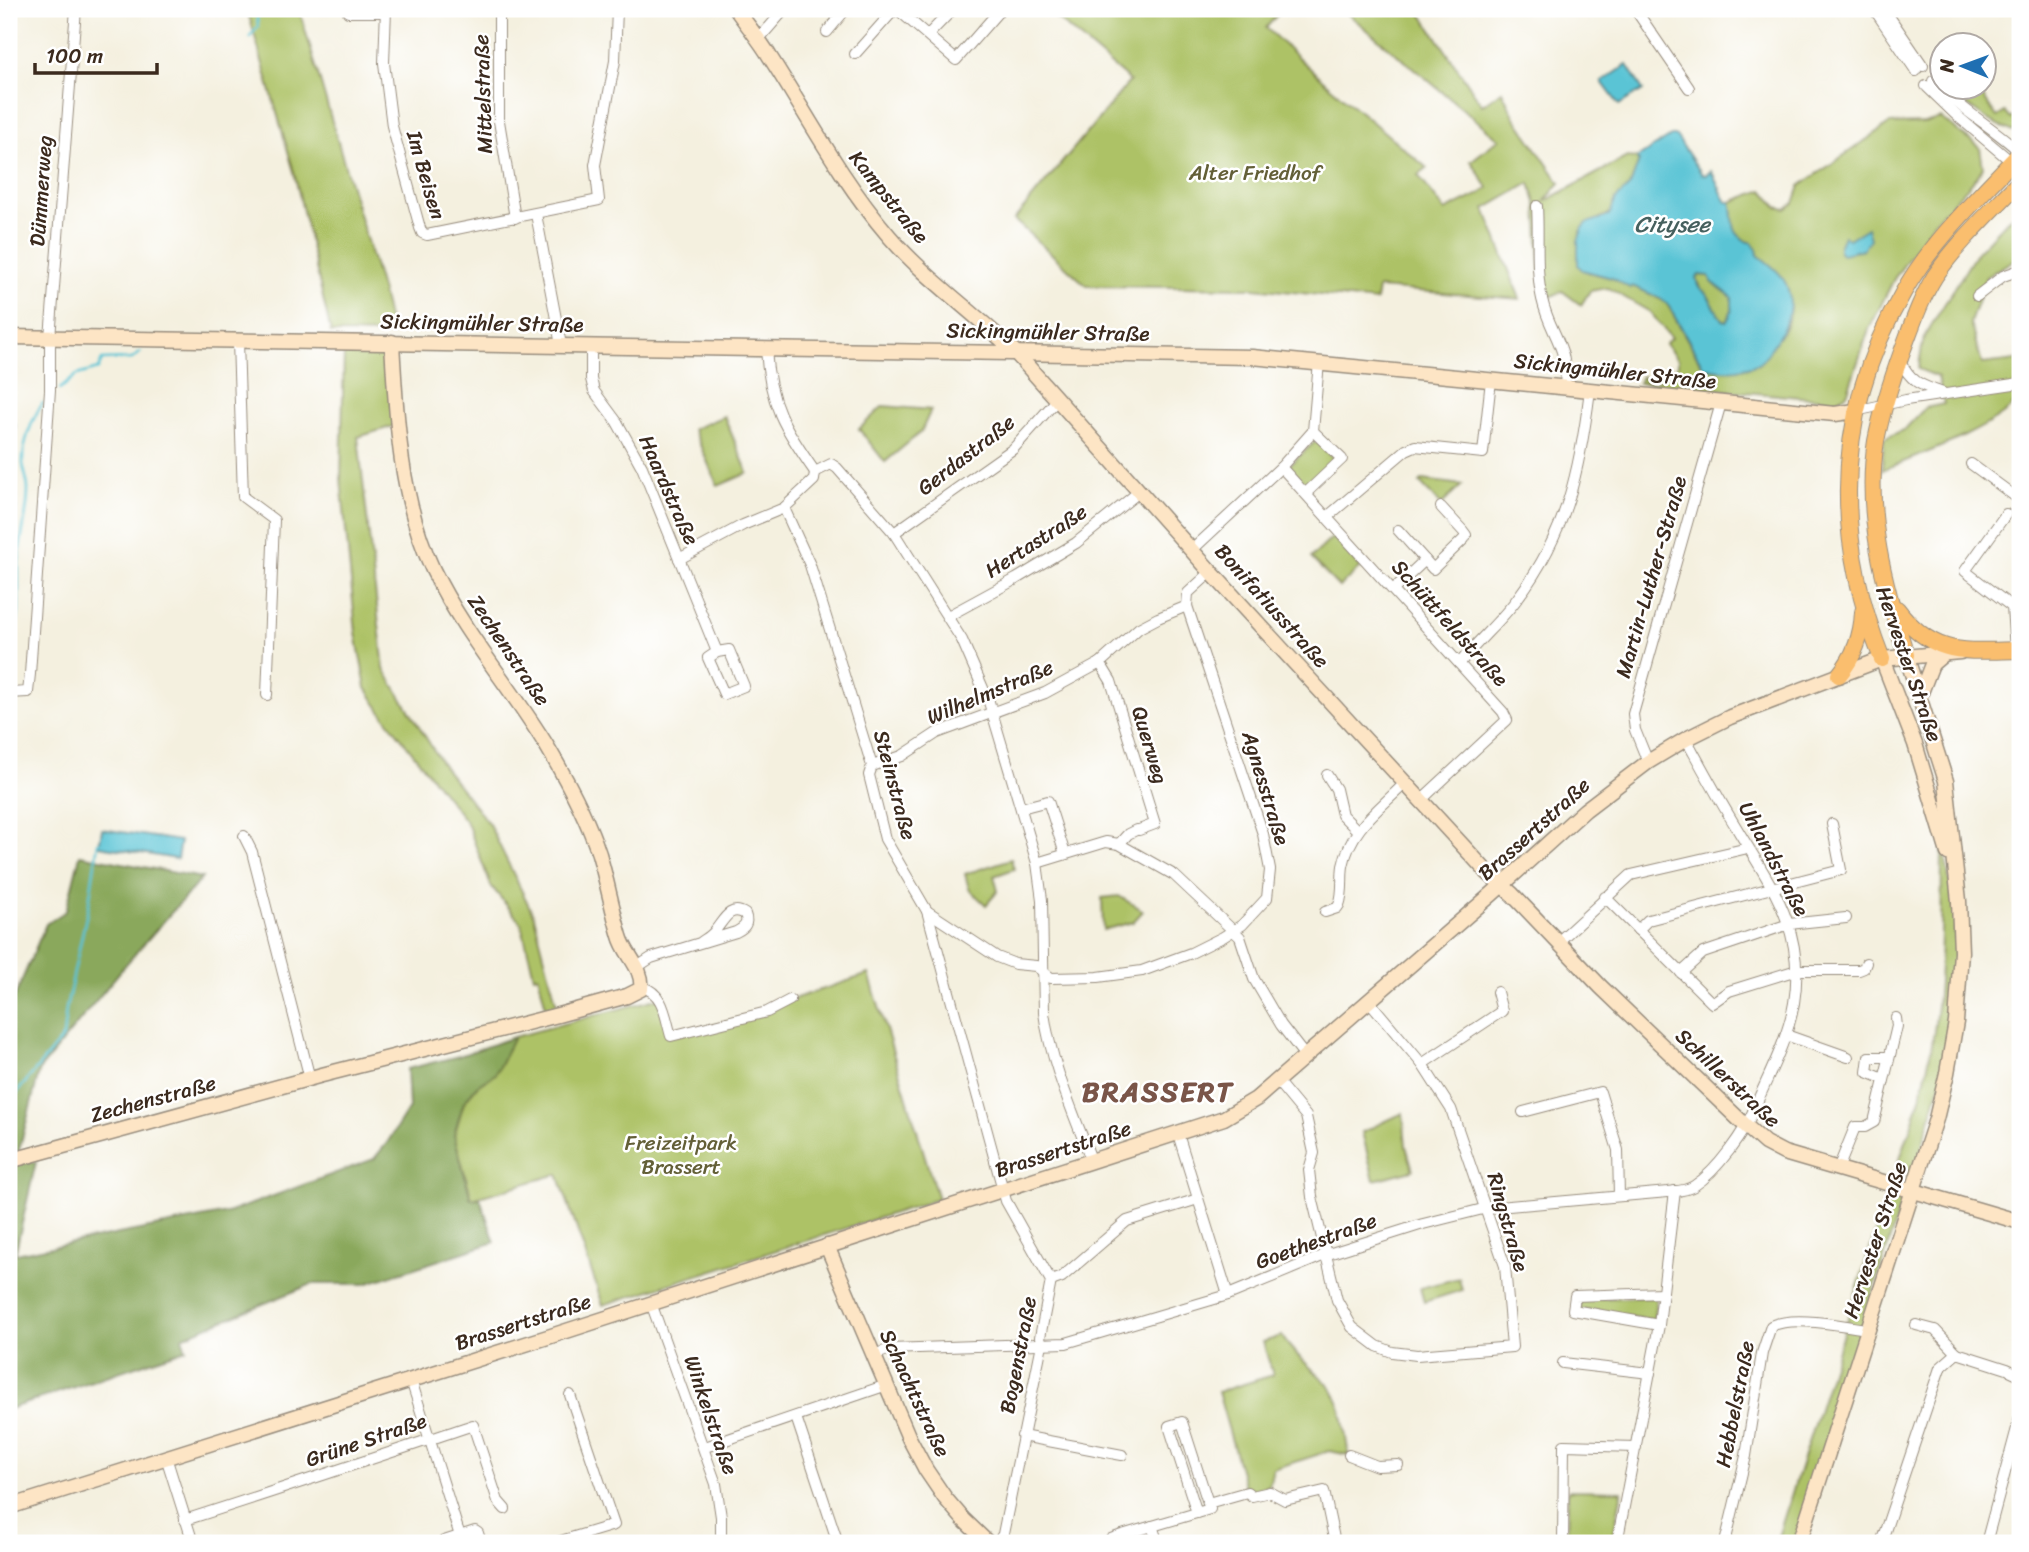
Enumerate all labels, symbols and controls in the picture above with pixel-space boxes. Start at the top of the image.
scale bar [35,32,158,76]
north arrow [1927,32,1997,102]
street label: Mittelstraße [462,33,504,154]
text: 100 m [46,37,103,75]
text: N [1930,58,1963,74]
street label: Im Beisen [395,125,457,224]
street label: Dümmerweg [18,134,64,248]
street label: Kampstraße [839,141,939,253]
park label: Alter Friedhof [1188,154,1324,192]
water label: Citysee [1634,204,1711,245]
street label: Sickingmühler Straße [380,302,584,344]
street label: Sickingmühler Straße [946,311,1150,353]
street label: Sickingmühler Straße [1512,341,1718,401]
street label: Gerdastraße [908,404,1024,506]
street label: Haardstraße [628,428,710,552]
street label: Martin-Luther-Straße [1604,471,1698,683]
street label: Hertastraße [977,493,1095,589]
street label: Bonifatiusstraße [1205,534,1339,678]
street label: Schüttfeldstraße [1382,550,1518,696]
street label: Hervester Straße [1865,581,1954,747]
street label: Zechenstraße [457,586,561,714]
street label: Wilhelmstraße [921,648,1059,736]
street label: Querweg [1120,701,1180,789]
street label: Agnesstraße [1230,725,1301,850]
street label: Steinstraße [862,726,928,844]
street label: Brassertstraße [1469,767,1599,890]
street label: Uhlandstraße [1728,795,1820,923]
street label: Schillerstraße [1666,1018,1790,1138]
street label: Zechenstraße [86,1064,221,1134]
district label: BRASSERT [1082,1067,1235,1116]
street label: Brassertstraße [990,1109,1136,1189]
park label: Freizeitpark Brassert [625,1124,737,1186]
street label: Hervester Straße [1832,1156,1918,1323]
street label: Ringstraße [1476,1168,1540,1276]
street label: Goethestraße [1250,1201,1382,1281]
street label: Brassertstraße [450,1282,596,1362]
street label: Bogenstraße [988,1293,1048,1417]
street label: Schachtstraße [869,1322,961,1464]
street label: Hebbelstraße [1704,1337,1766,1471]
street label: Winkelstraße [673,1350,749,1480]
street label: Grüne Straße [300,1402,432,1478]

